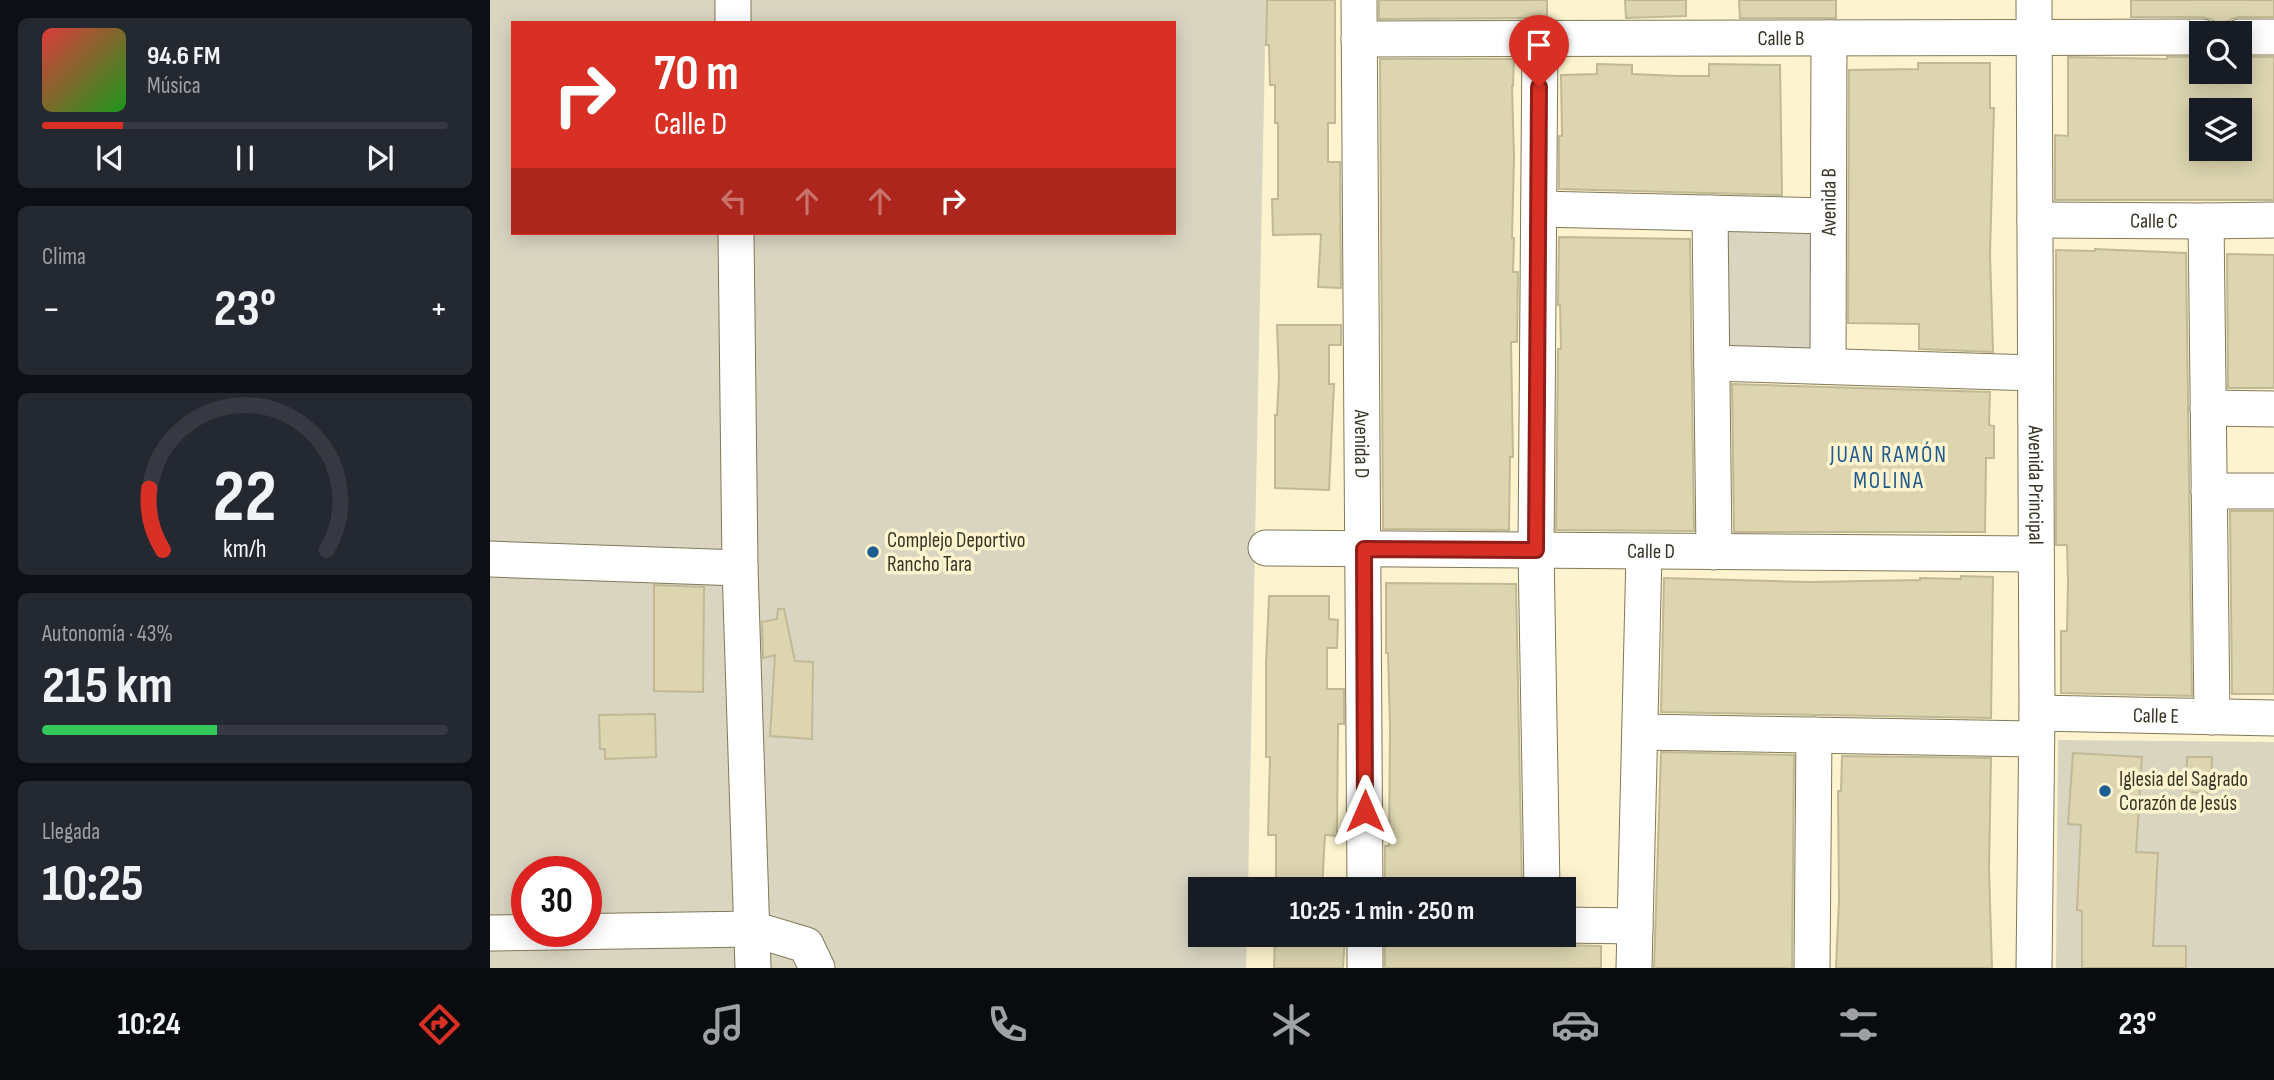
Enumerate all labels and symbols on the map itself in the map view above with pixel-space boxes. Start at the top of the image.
pin [1509,15,1569,87]
street label: Calle B [1758,25,1804,51]
street label: Avenida B [1816,168,1841,237]
street label: Calle C [2130,208,2178,233]
street label: Avenida D [1349,409,1375,478]
street label: Avenida Principal [2023,424,2049,545]
district label: JUAN RAMÓN MOLINA [1829,441,1948,495]
place label: Complejo Deportivo Rancho Tara [887,528,1026,577]
street label: Calle D [1627,538,1675,564]
marker: Complejo Deportivo Rancho Tara [865,544,881,560]
street label: Calle E [2133,703,2179,728]
place label: Iglesia del Sagrado Corazón de Jesús [2119,767,2248,816]
position arrow [1328,774,1402,848]
marker: Iglesia del Sagrado Corazón de Jesús [2097,783,2113,799]
speed limit sign: 30 [511,856,602,947]

